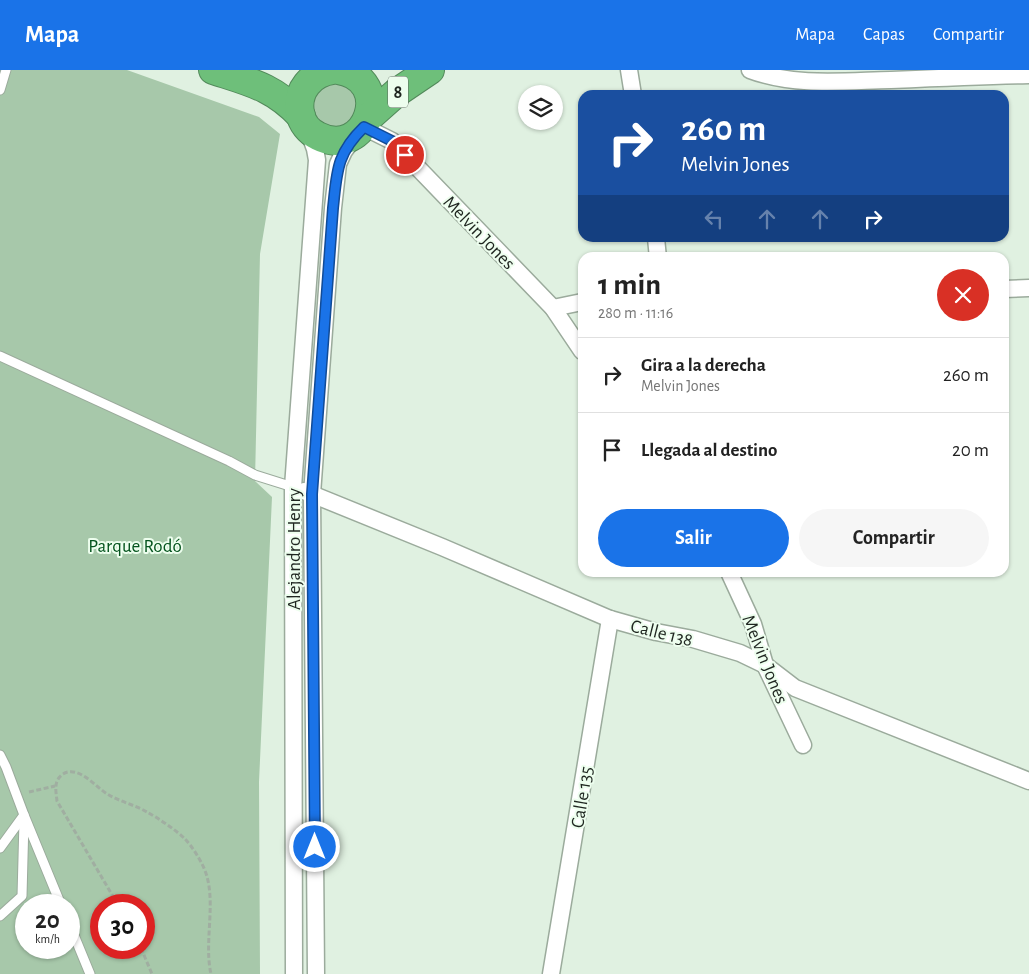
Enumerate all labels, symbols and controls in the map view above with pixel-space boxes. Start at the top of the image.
text: Mapa [25,23,79,47]
text: Mapa [795,26,835,44]
text: Capas [863,26,905,44]
text: Compartir [933,26,1004,44]
road number: 8 [388,77,408,108]
map controls [518,85,563,130]
button: layers [518,85,563,130]
icon: right [598,110,663,175]
text: 260 m [681,112,766,147]
pin [384,134,426,176]
icon: arrive [391,141,419,169]
text: Melvin Jones [681,153,790,175]
street label: Melvin Jones [439,193,518,273]
icon: left [700,205,728,233]
icon: ahead [753,205,781,233]
icon: ahead [806,205,834,233]
icon: right [859,205,887,233]
button: close [937,269,989,321]
text: 1 min [598,270,661,300]
text: 280 m · 11:16 [598,305,673,321]
text: Gira a la derecha [641,356,766,375]
icon: right [598,361,626,389]
text: 260 m [943,366,989,385]
text: Melvin Jones [641,378,720,394]
icon: arrive [598,436,626,464]
text: Llegada al destino [641,441,778,460]
text: 20 m [952,441,989,460]
street label: Alejandro Henry [285,488,304,610]
button: Salir [598,509,789,567]
button: Compartir [799,509,989,567]
park label: Parque Rodó [88,537,182,556]
street label: Melvin Jones [738,612,791,707]
street label: Calle 138 [629,617,695,650]
street label: Calle 135 [568,765,597,829]
position arrow [288,820,340,872]
speed limit sign: 30 [90,894,155,959]
text: 20 [35,908,60,933]
text: km/h [35,933,60,945]

